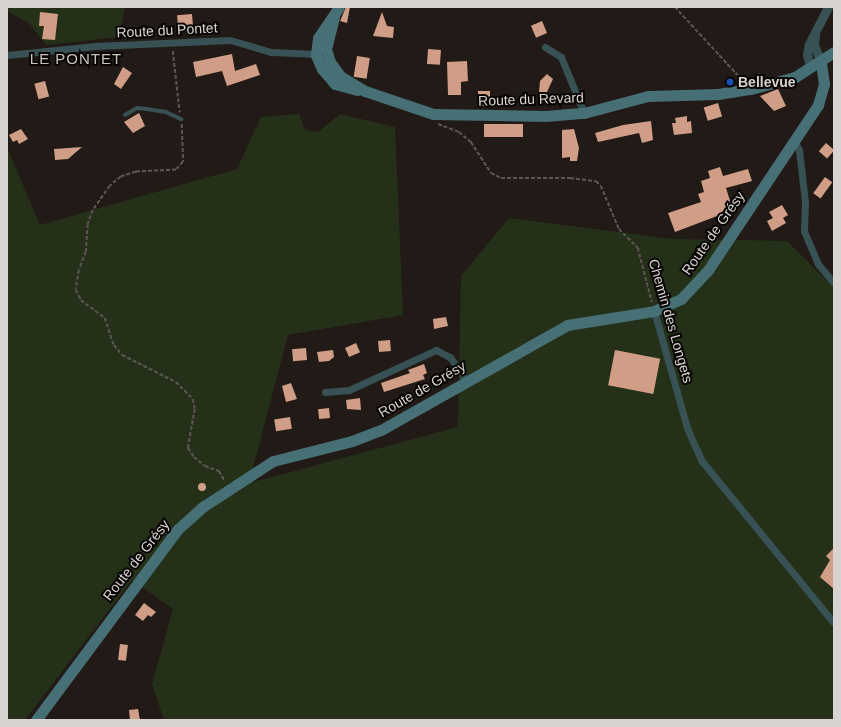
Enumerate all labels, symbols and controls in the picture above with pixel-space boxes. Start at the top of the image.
street label: Route du Pontet [116,19,218,41]
district label: LE PONTET [30,50,122,68]
place label: Bellevue [738,74,796,90]
marker: Bellevue [725,77,735,87]
street label: Route du Revard [478,89,584,109]
street label: Route de Grésy [678,188,748,278]
street label: Chemin des Longets [645,257,697,385]
street label: Route de Grésy [375,357,469,421]
street label: Route de Grésy [99,516,173,604]

